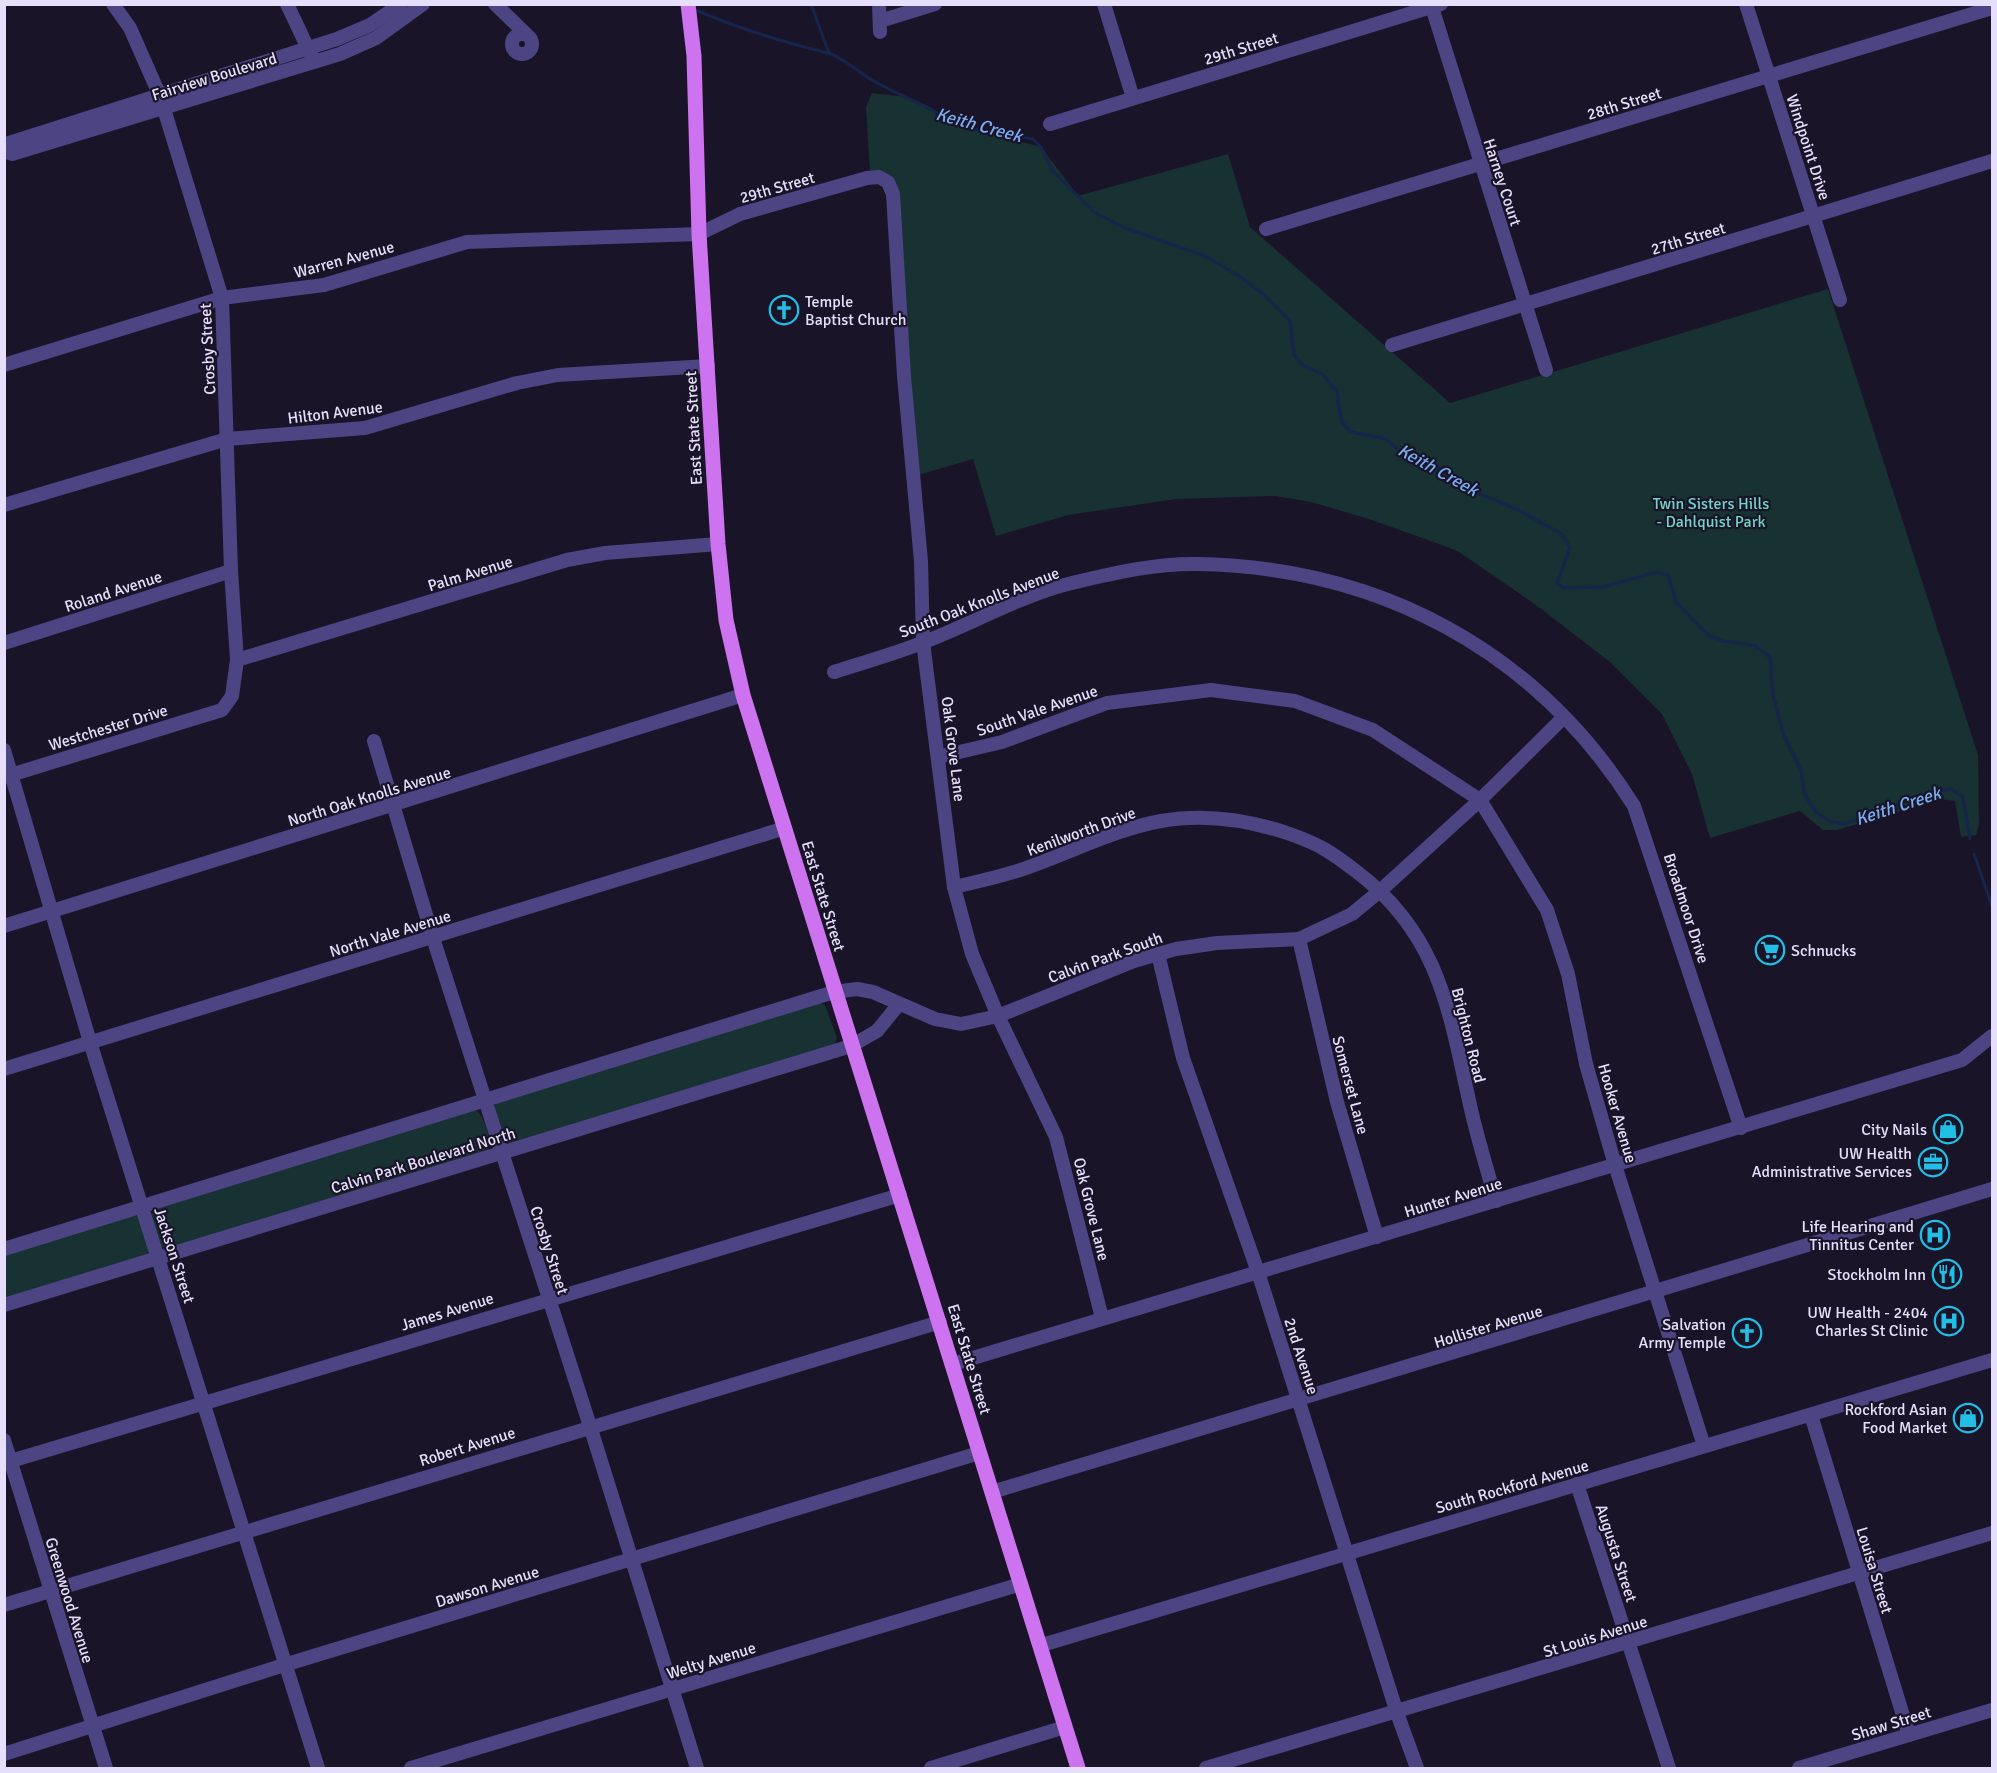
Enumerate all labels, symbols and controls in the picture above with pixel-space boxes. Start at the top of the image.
street label: 29th Street [1202,28,1281,70]
street label: Fairview Boulevard [149,48,279,105]
street label: 28th Street [1585,83,1664,125]
street label: Windpoint Drive [1782,92,1835,203]
water label: Keith Creek [933,103,1026,148]
street label: Harney Court [1479,136,1526,229]
street label: 29th Street [738,168,817,208]
street label: 27th Street [1649,218,1728,260]
street label: Warren Avenue [292,237,397,283]
place label: Temple Baptist Church [805,292,906,330]
church icon: Temple Baptist Church [768,294,800,326]
street label: Crosby Street [196,302,220,395]
street label: East State Street [681,370,707,486]
street label: Hilton Avenue [286,397,384,429]
water label: Keith Creek [1394,439,1484,502]
park label: Twin Sisters Hills - Dahlquist Park [1653,494,1769,532]
street label: Palm Avenue [425,552,515,596]
street label: South Oak Knolls Avenue [896,563,1062,643]
street label: Roland Avenue [62,567,165,617]
street label: South Vale Avenue [974,681,1100,741]
street label: Oak Grove Lane [937,695,969,803]
street label: Westchester Drive [46,700,170,756]
street label: North Oak Knolls Avenue [285,763,453,831]
water label: Keith Creek [1853,781,1945,830]
street label: Kenilworth Drive [1024,803,1139,861]
street label: East State Street [797,839,849,954]
street label: Broadmoor Drive [1659,851,1713,966]
street label: North Vale Avenue [327,906,453,962]
street label: Calvin Park South [1045,928,1165,988]
supermarket icon: Schnucks [1754,934,1786,966]
place label: Schnucks [1791,941,1856,961]
street label: Brighton Road [1447,986,1490,1085]
street label: Somerset Lane [1327,1034,1373,1137]
street label: Hooker Avenue [1593,1061,1641,1165]
shop icon: City Nails [1932,1113,1964,1145]
place label: City Nails [1861,1120,1927,1140]
street label: Calvin Park Boulevard North [329,1123,518,1199]
place label: UW Health Administrative Services [1752,1144,1912,1182]
office icon: UW Health Administrative Services [1917,1146,1949,1178]
street label: Oak Grove Lane [1069,1156,1114,1263]
street label: Hunter Avenue [1402,1174,1505,1222]
street label: Crosby Street [525,1204,573,1297]
street label: Jackson Street [149,1205,199,1306]
place label: Life Hearing and Tinnitus Center [1802,1217,1914,1255]
hospital icon: Life Hearing and Tinnitus Center [1919,1219,1951,1251]
restaurant icon: Stockholm Inn [1931,1258,1963,1290]
place label: Stockholm Inn [1828,1265,1926,1285]
street label: James Avenue [398,1288,496,1336]
street label: Hollister Avenue [1432,1301,1545,1353]
street label: East State Street [943,1302,995,1417]
place label: UW Health - 2404 Charles St Clinic [1807,1303,1928,1341]
hospital icon: UW Health - 2404 Charles St Clinic [1933,1305,1965,1337]
street label: 2nd Avenue [1279,1315,1323,1397]
place label: Salvation Army Temple [1639,1315,1726,1353]
church icon: Salvation Army Temple [1731,1317,1763,1349]
place label: Rockford Asian Food Market [1844,1400,1947,1438]
shop icon: Rockford Asian Food Market [1952,1402,1984,1434]
street label: Robert Avenue [417,1423,518,1471]
street label: South Rockford Avenue [1433,1456,1591,1518]
street label: Augusta Street [1591,1502,1641,1605]
street label: Louisa Street [1851,1525,1897,1616]
street label: Greenwood Avenue [40,1535,98,1666]
street label: Dawson Avenue [433,1562,542,1612]
street label: St Louis Avenue [1541,1612,1650,1662]
street label: Welty Avenue [664,1638,758,1684]
street label: Shaw Street [1849,1702,1934,1746]

